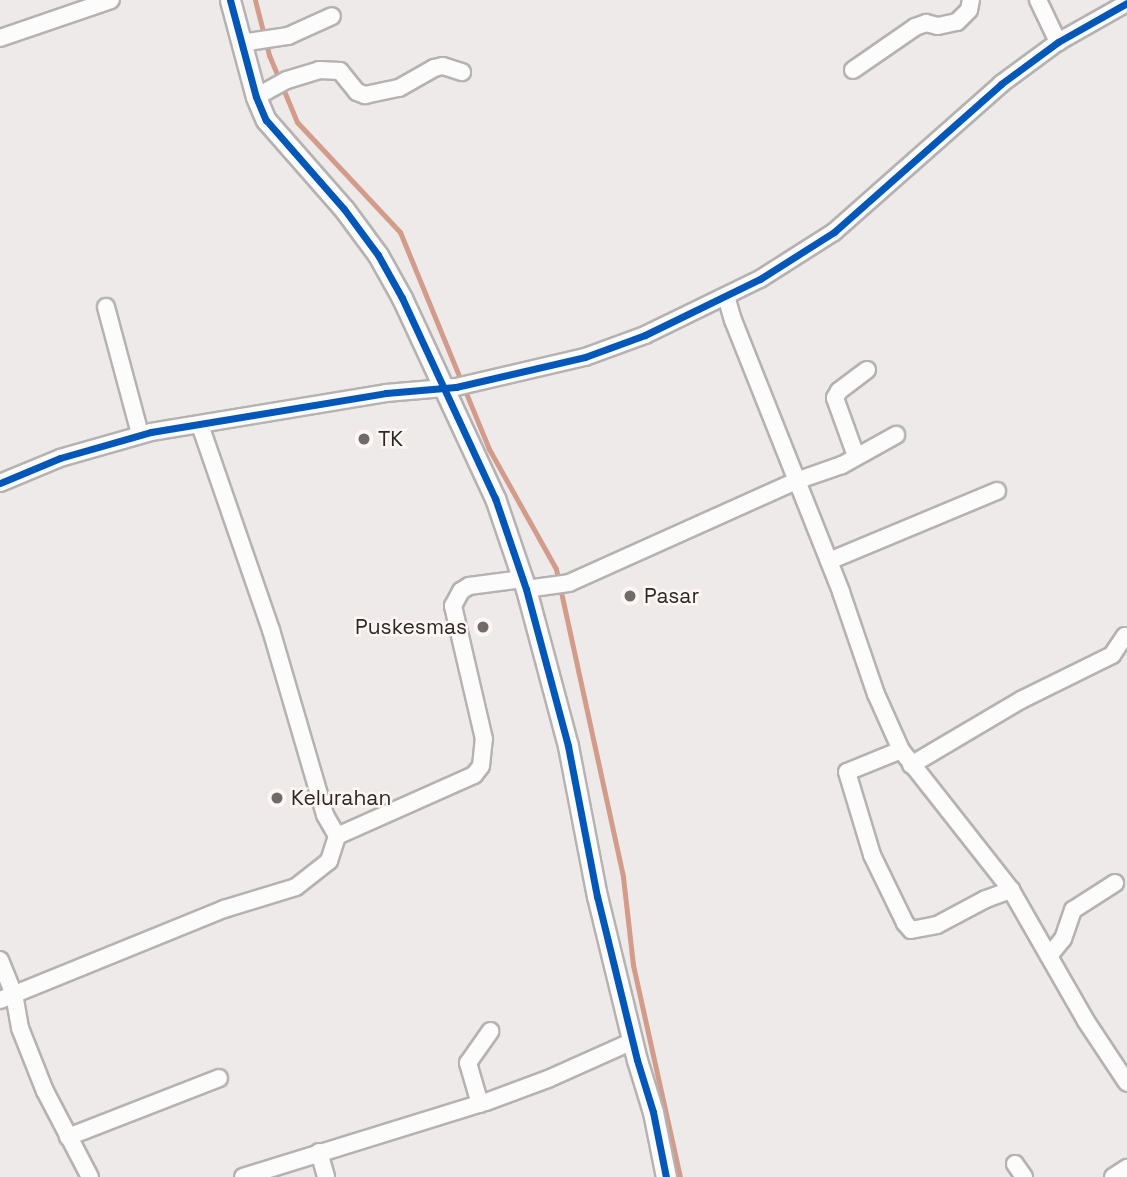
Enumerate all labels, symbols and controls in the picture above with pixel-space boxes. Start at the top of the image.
place label: TK [378,426,403,452]
marker: TK [356,431,372,447]
place label: Pasar [644,583,699,609]
marker: Pasar [622,588,638,604]
place label: Puskesmas [355,614,467,640]
marker: Puskesmas [473,617,493,637]
place label: Kelurahan [291,785,391,811]
marker: Kelurahan [269,790,285,806]

